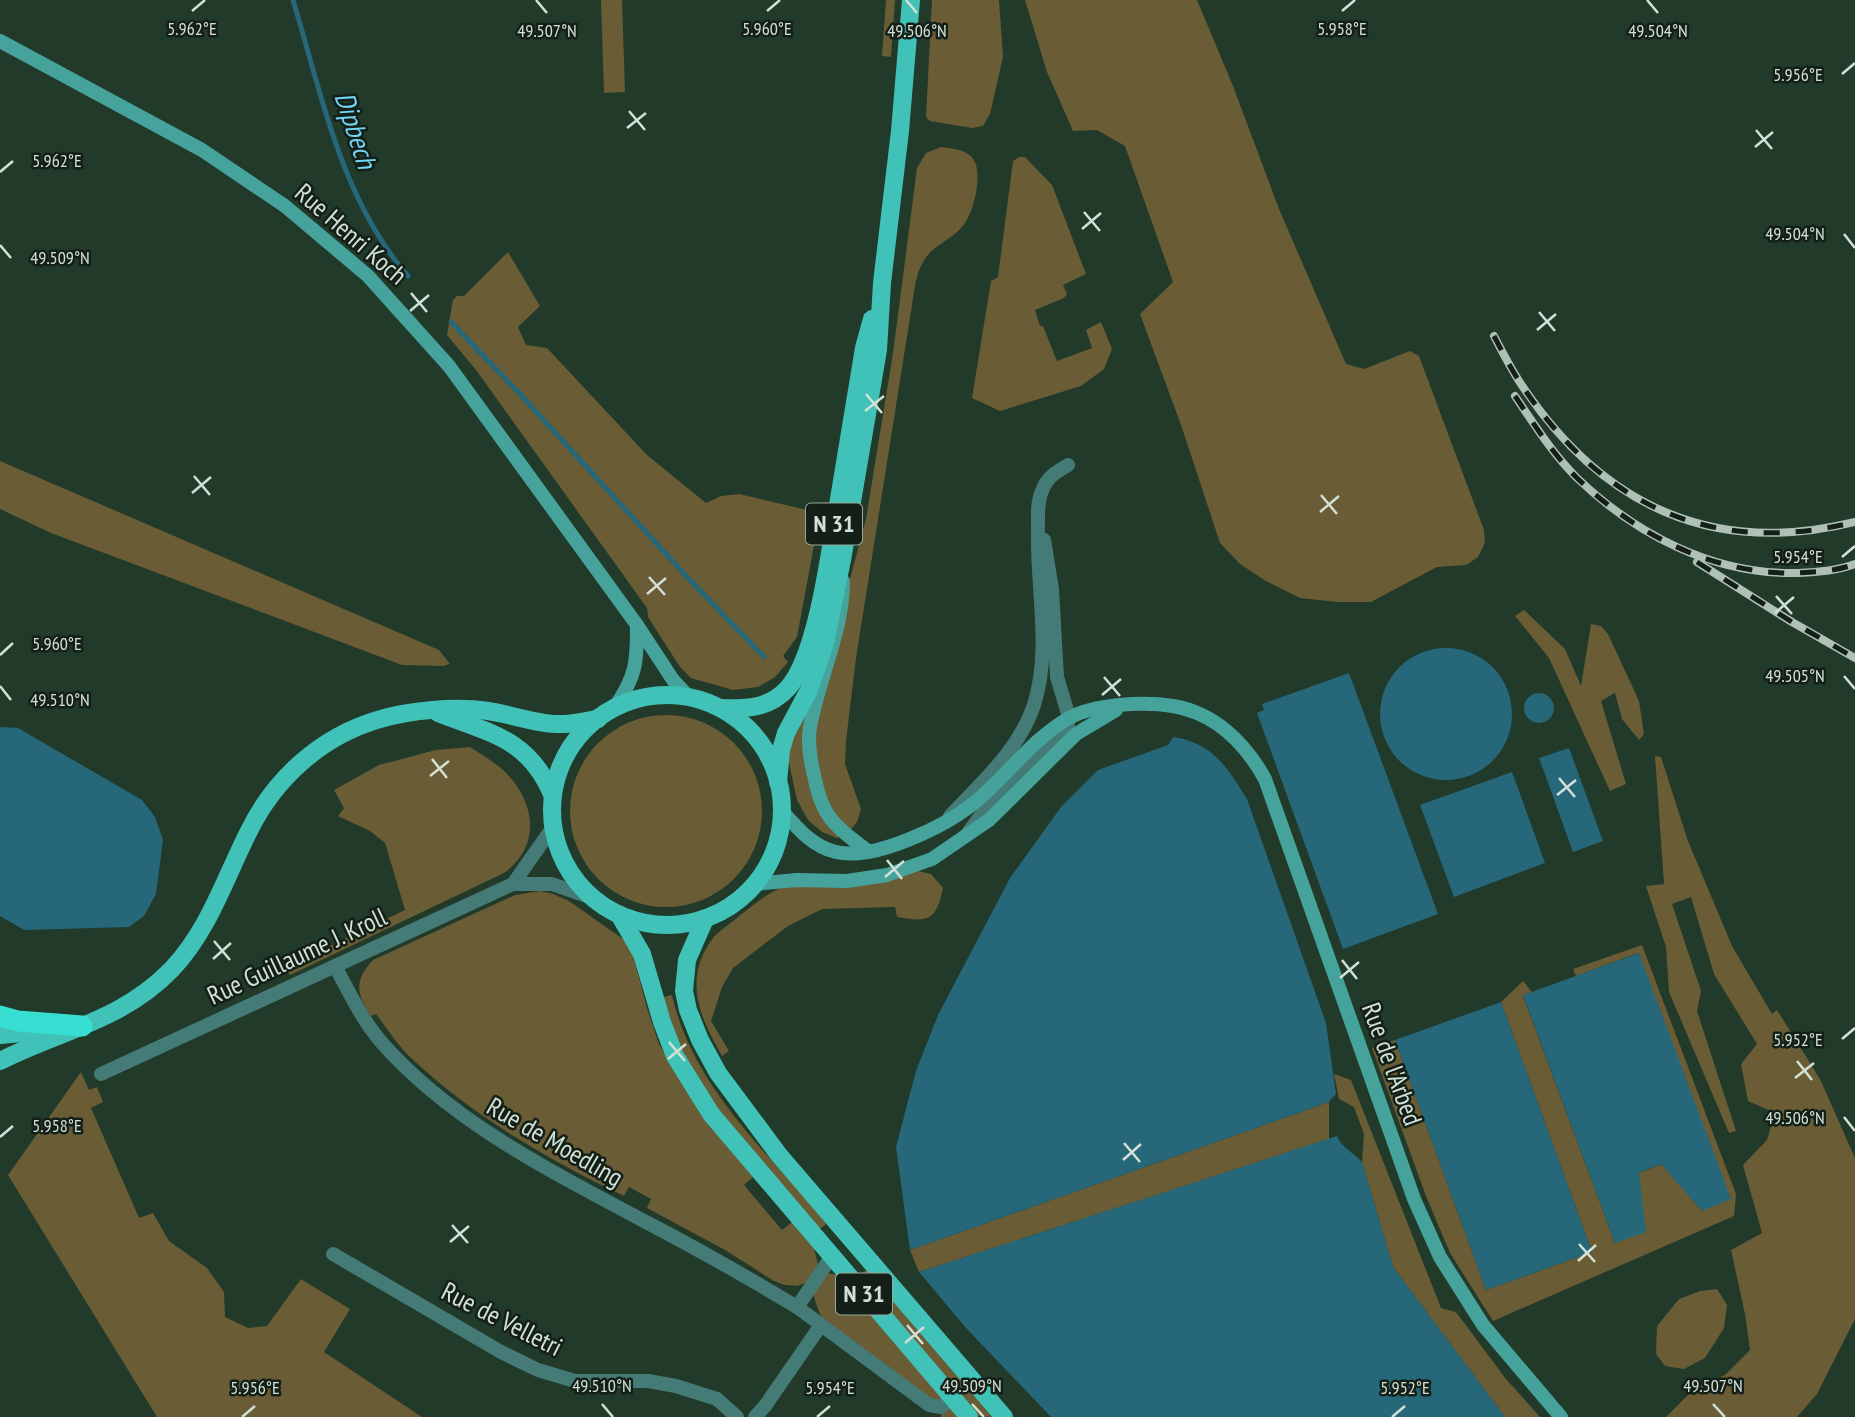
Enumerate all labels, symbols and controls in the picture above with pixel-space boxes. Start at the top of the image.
text: 5.962°E [167,17,217,40]
text: 5.960°E [742,17,792,40]
text: 5.958°E [1317,17,1367,40]
text: 49.507°N [517,19,577,42]
text: 49.506°N [887,19,947,42]
text: 49.504°N [1628,19,1688,42]
text: 5.956°E [1773,63,1823,86]
water label: Dipbech [327,87,387,175]
text: 5.962°E [32,149,82,172]
street label: Rue Henri Koch [288,176,414,291]
text: 49.504°N [1765,222,1825,245]
text: 49.509°N [30,246,90,269]
road number: N 31 [806,504,862,544]
text: 5.954°E [1773,545,1823,568]
text: 5.960°E [32,632,82,655]
text: 49.505°N [1765,664,1825,687]
text: 49.510°N [30,688,90,711]
street label: Rue Guillaume J. Kroll [202,900,392,1012]
street label: Rue de l'Arbed [1355,998,1430,1130]
text: 5.952°E [1773,1028,1823,1051]
street label: Rue de Moedling [481,1089,629,1194]
text: 49.506°N [1765,1106,1825,1129]
text: 5.958°E [32,1114,82,1137]
street label: Rue de Velletri [436,1274,568,1363]
road number: N 31 [836,1274,892,1314]
text: 49.510°N [572,1374,632,1397]
text: 49.509°N [942,1374,1002,1397]
text: 49.507°N [1683,1374,1743,1397]
text: 5.956°E [230,1376,280,1399]
text: 5.954°E [805,1376,855,1399]
text: 5.952°E [1380,1376,1430,1399]

